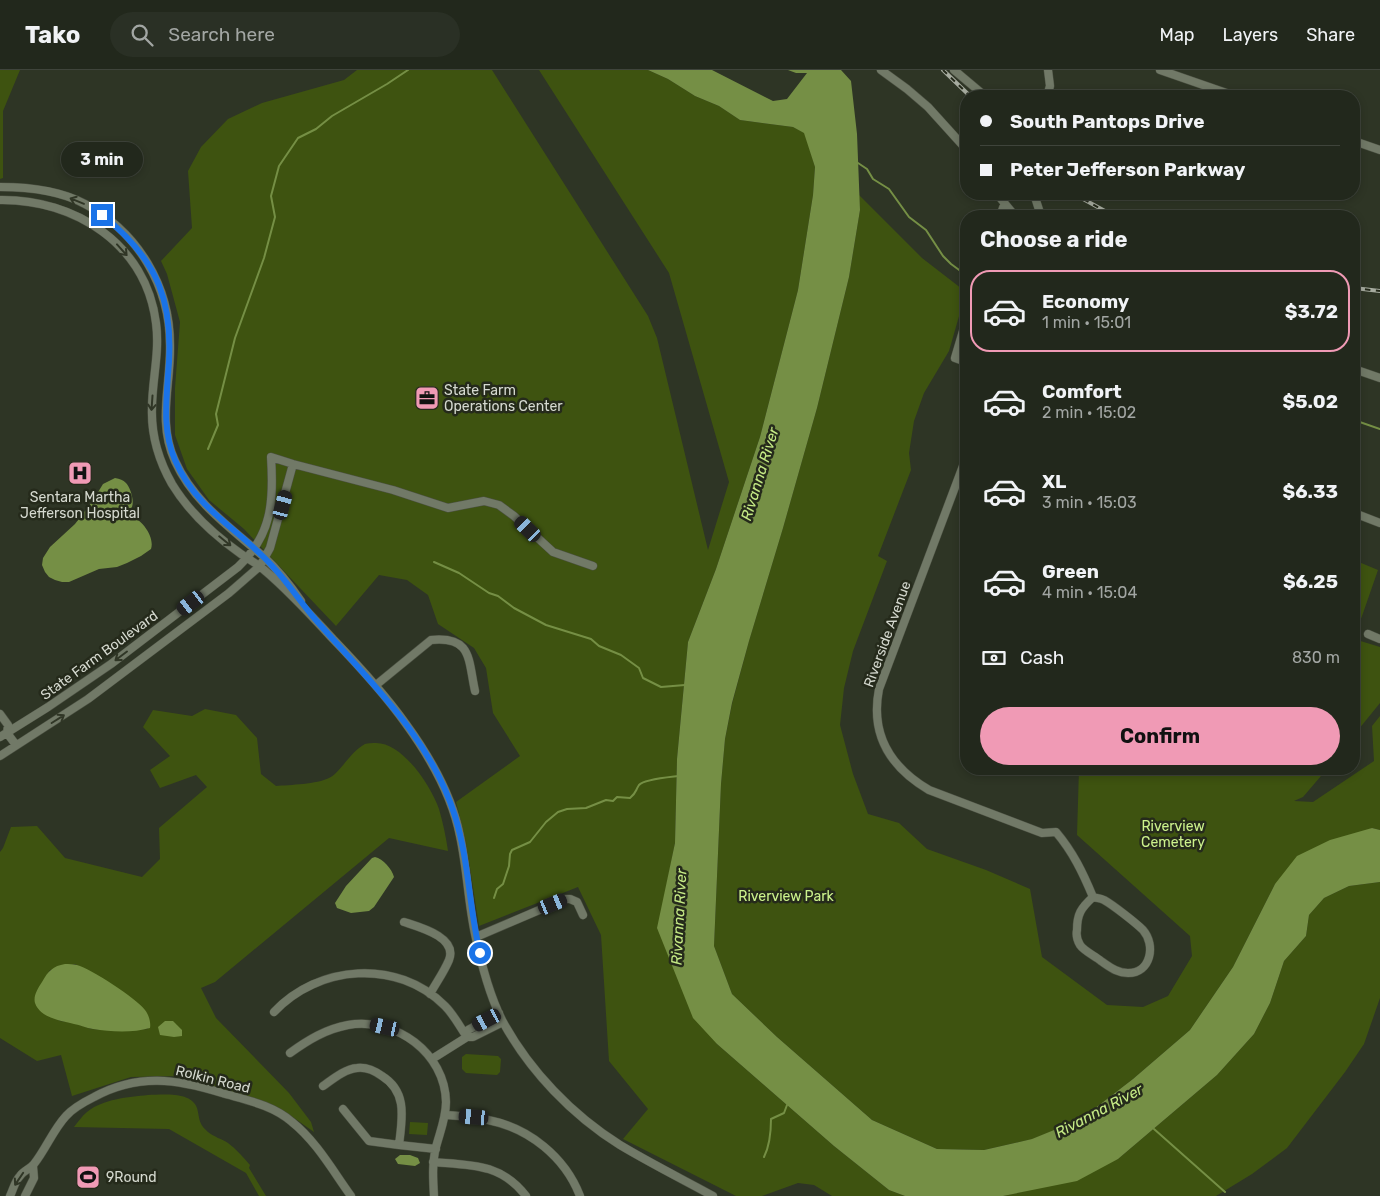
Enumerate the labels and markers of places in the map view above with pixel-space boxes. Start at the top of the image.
place label: State Farm Operations Center [444,382,563,415]
office icon: State Farm Operations Center [414,385,440,411]
hospital icon: Sentara Martha Jefferson Hospital [67,460,93,486]
place label: Sentara Martha Jefferson Hospital [20,489,140,522]
sports icon: 9Round [75,1164,101,1190]
place label: 9Round [106,1169,157,1186]

